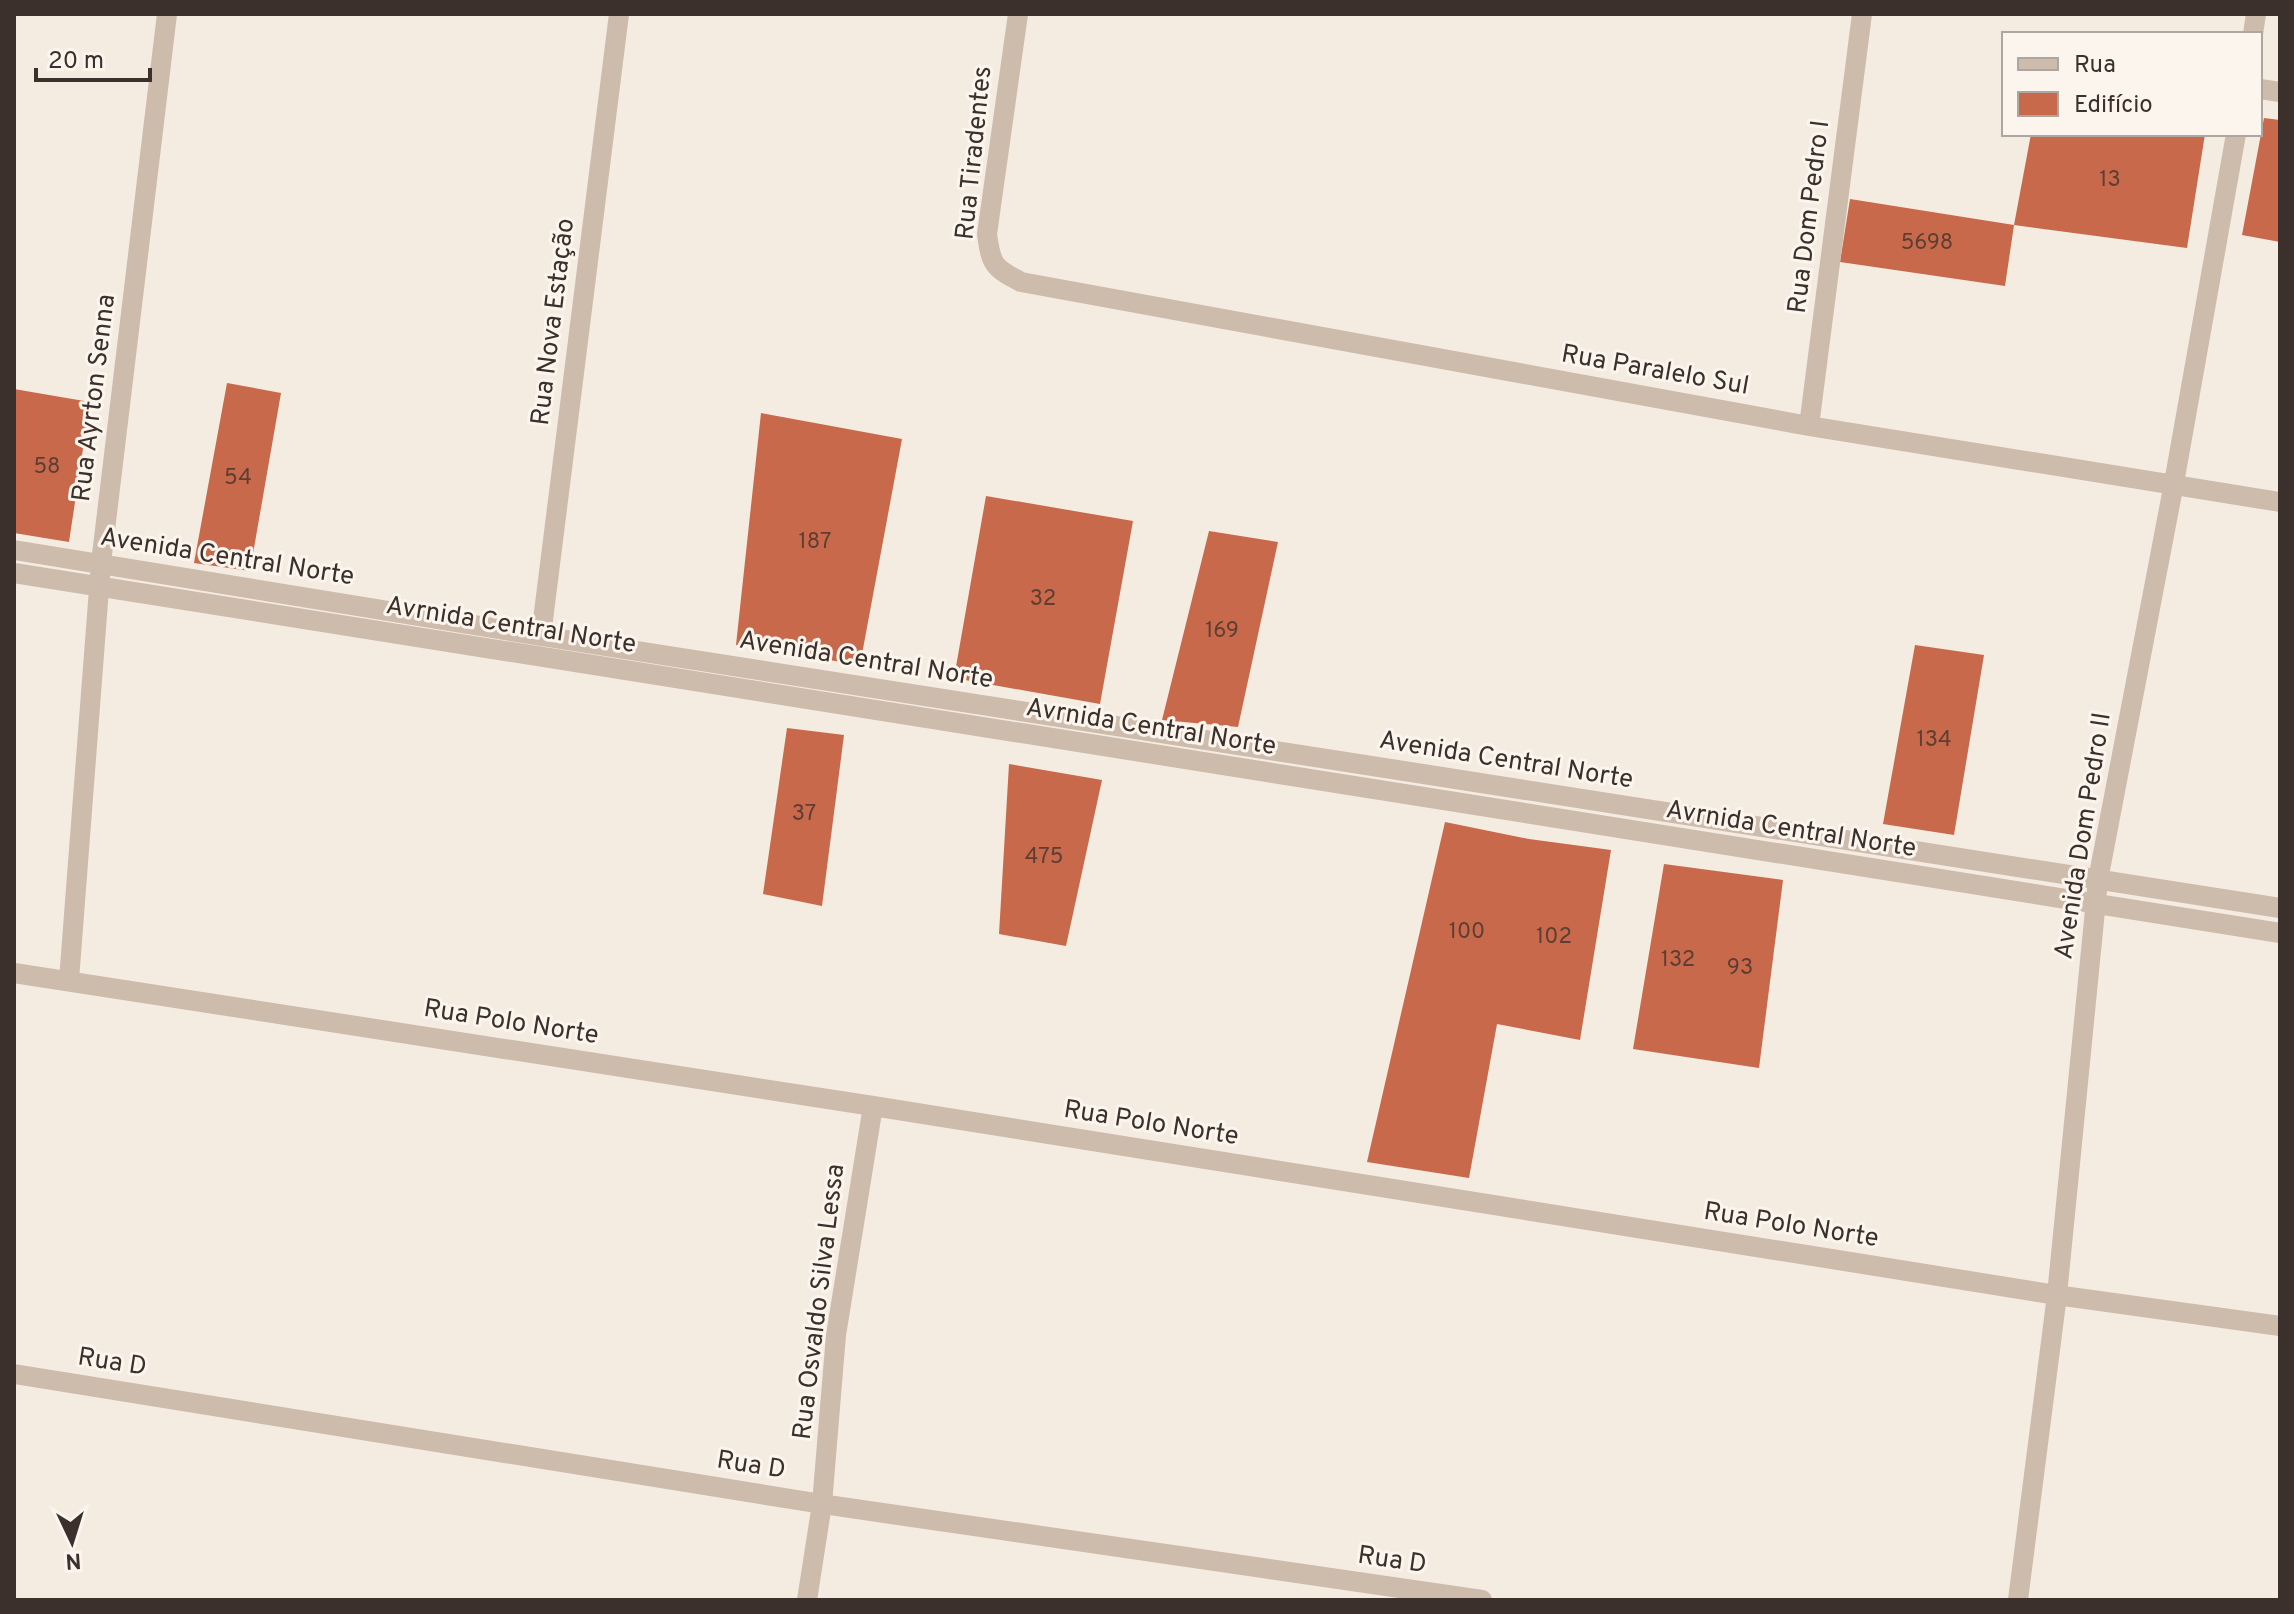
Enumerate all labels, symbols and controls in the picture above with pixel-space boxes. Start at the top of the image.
scale bar [36,32,150,82]
legend [2002,32,2262,136]
text: 20 m [48,47,104,77]
text: Rua [2074,51,2116,81]
street label: Rua Tiradentes [949,65,1001,241]
text: Edifício [2074,91,2153,121]
street label: Rua Dom Pedro I [1782,118,1838,316]
house number: 13 [2099,167,2121,194]
street label: Rua Nova Estação [525,217,583,427]
house number: 5698 [1901,230,1953,257]
street label: Rua Ayrton Senna [66,292,124,504]
street label: Rua Paralelo Sul [1559,338,1751,404]
house number: 58 [33,454,61,481]
house number: 54 [224,465,252,492]
street label: Avenida Central Norte [98,522,356,594]
house number: 187 [799,529,831,556]
house number: 32 [1030,586,1056,613]
street label: Avrnida Central Norte [384,590,638,662]
house number: 169 [1205,618,1239,645]
street label: Avenida Central Norte [737,625,995,697]
street label: Avrnida Central Norte [1024,692,1278,764]
street label: Avenida Dom Pedro II [2048,710,2120,962]
street label: Avenida Central Norte [1377,725,1635,797]
house number: 134 [1916,727,1952,754]
street label: Avrnida Central Norte [1664,794,1918,866]
house number: 37 [792,801,816,828]
house number: 475 [1025,844,1063,871]
house number: 100 [1449,919,1485,946]
house number: 102 [1536,924,1572,951]
house number: 132 [1661,947,1695,974]
house number: 93 [1727,955,1753,982]
street label: Rua Polo Norte [421,993,601,1053]
street label: Rua Polo Norte [1061,1094,1241,1154]
street label: Rua Osvaldo Silva Lessa [787,1162,853,1442]
street label: Rua Polo Norte [1701,1196,1881,1256]
street label: Rua D [75,1341,149,1385]
street label: Rua D [714,1444,788,1488]
north arrow [32,1502,112,1582]
street label: Rua D [1355,1540,1429,1582]
text: N [64,1545,82,1573]

